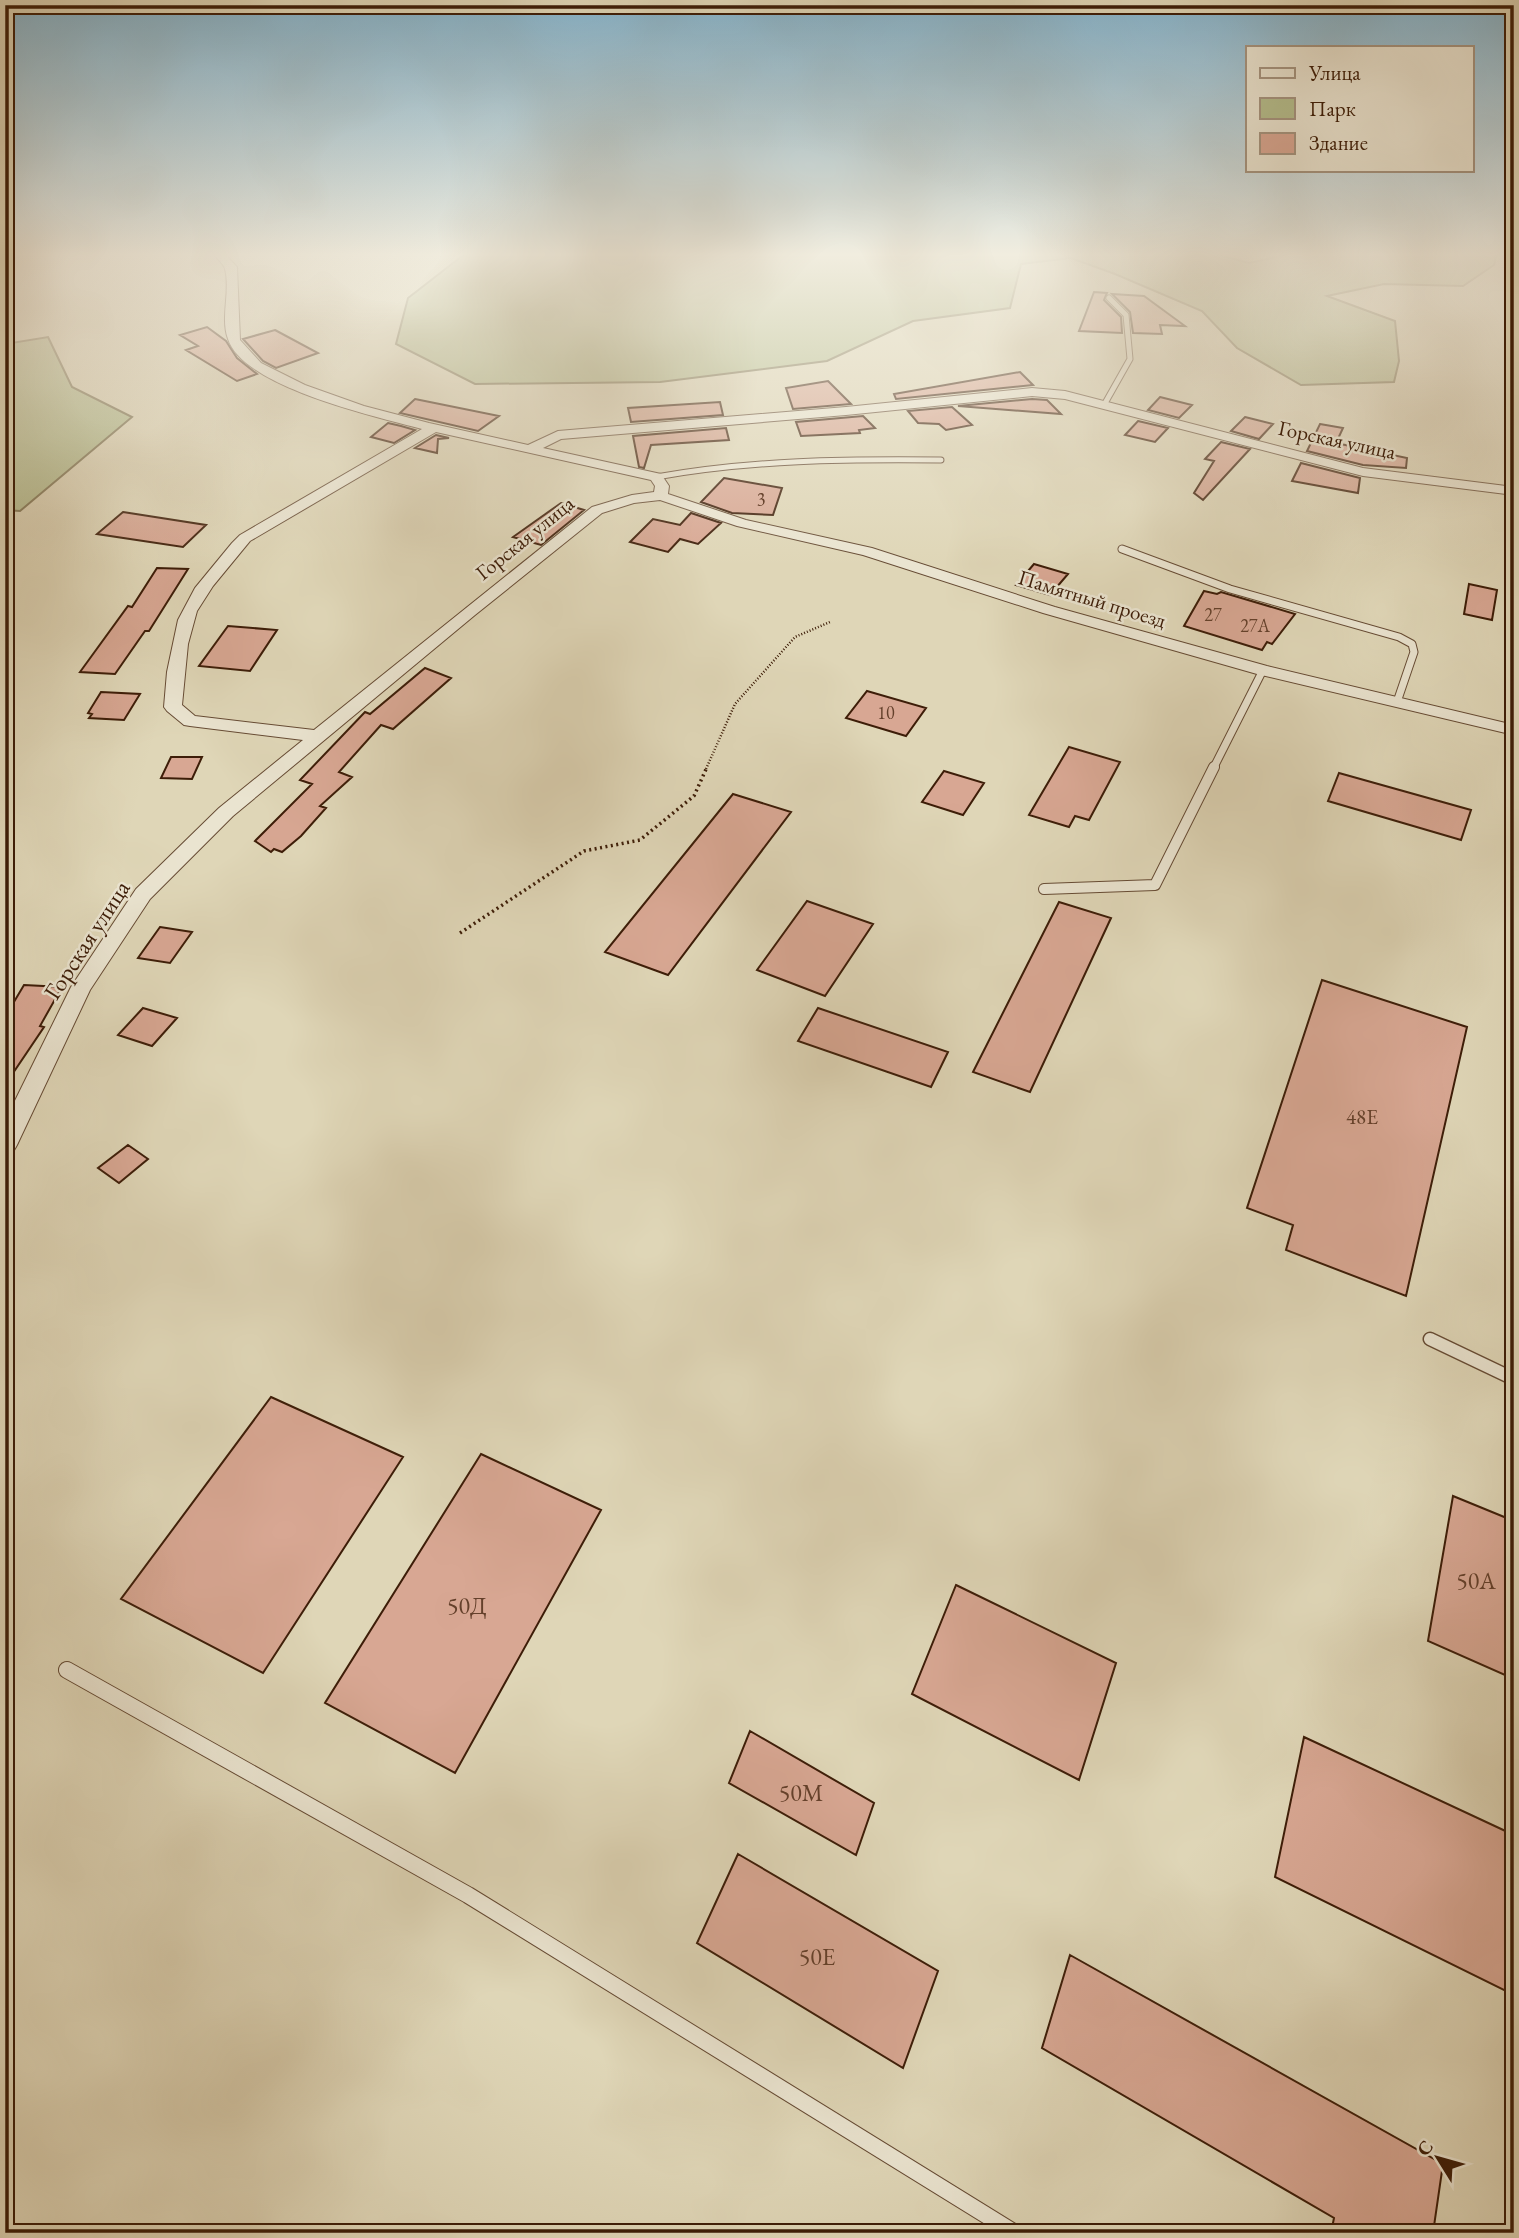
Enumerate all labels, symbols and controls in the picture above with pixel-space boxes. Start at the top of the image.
legend [1246,46,1474,172]
text: Улица [1308,59,1361,86]
text: Парк [1309,95,1356,122]
text: Здание [1309,129,1368,156]
street label: Горская улица [1276,414,1399,465]
house number: 3 [757,488,765,511]
street label: Горская улица [470,489,580,586]
street label: Памятный проезд [1015,563,1170,634]
house number: 27 [1204,603,1222,626]
house number: 27А [1240,614,1270,637]
house number: 10 [877,701,895,724]
street label: Горская улица [36,874,137,1005]
house number: 48Е [1346,1103,1378,1130]
house number: 50А [1456,1565,1496,1596]
house number: 50Д [447,1590,487,1621]
house number: 50М [779,1777,823,1808]
house number: 50Е [799,1941,835,1972]
north arrow [1404,2122,1474,2192]
text: С [1411,2135,1439,2161]

